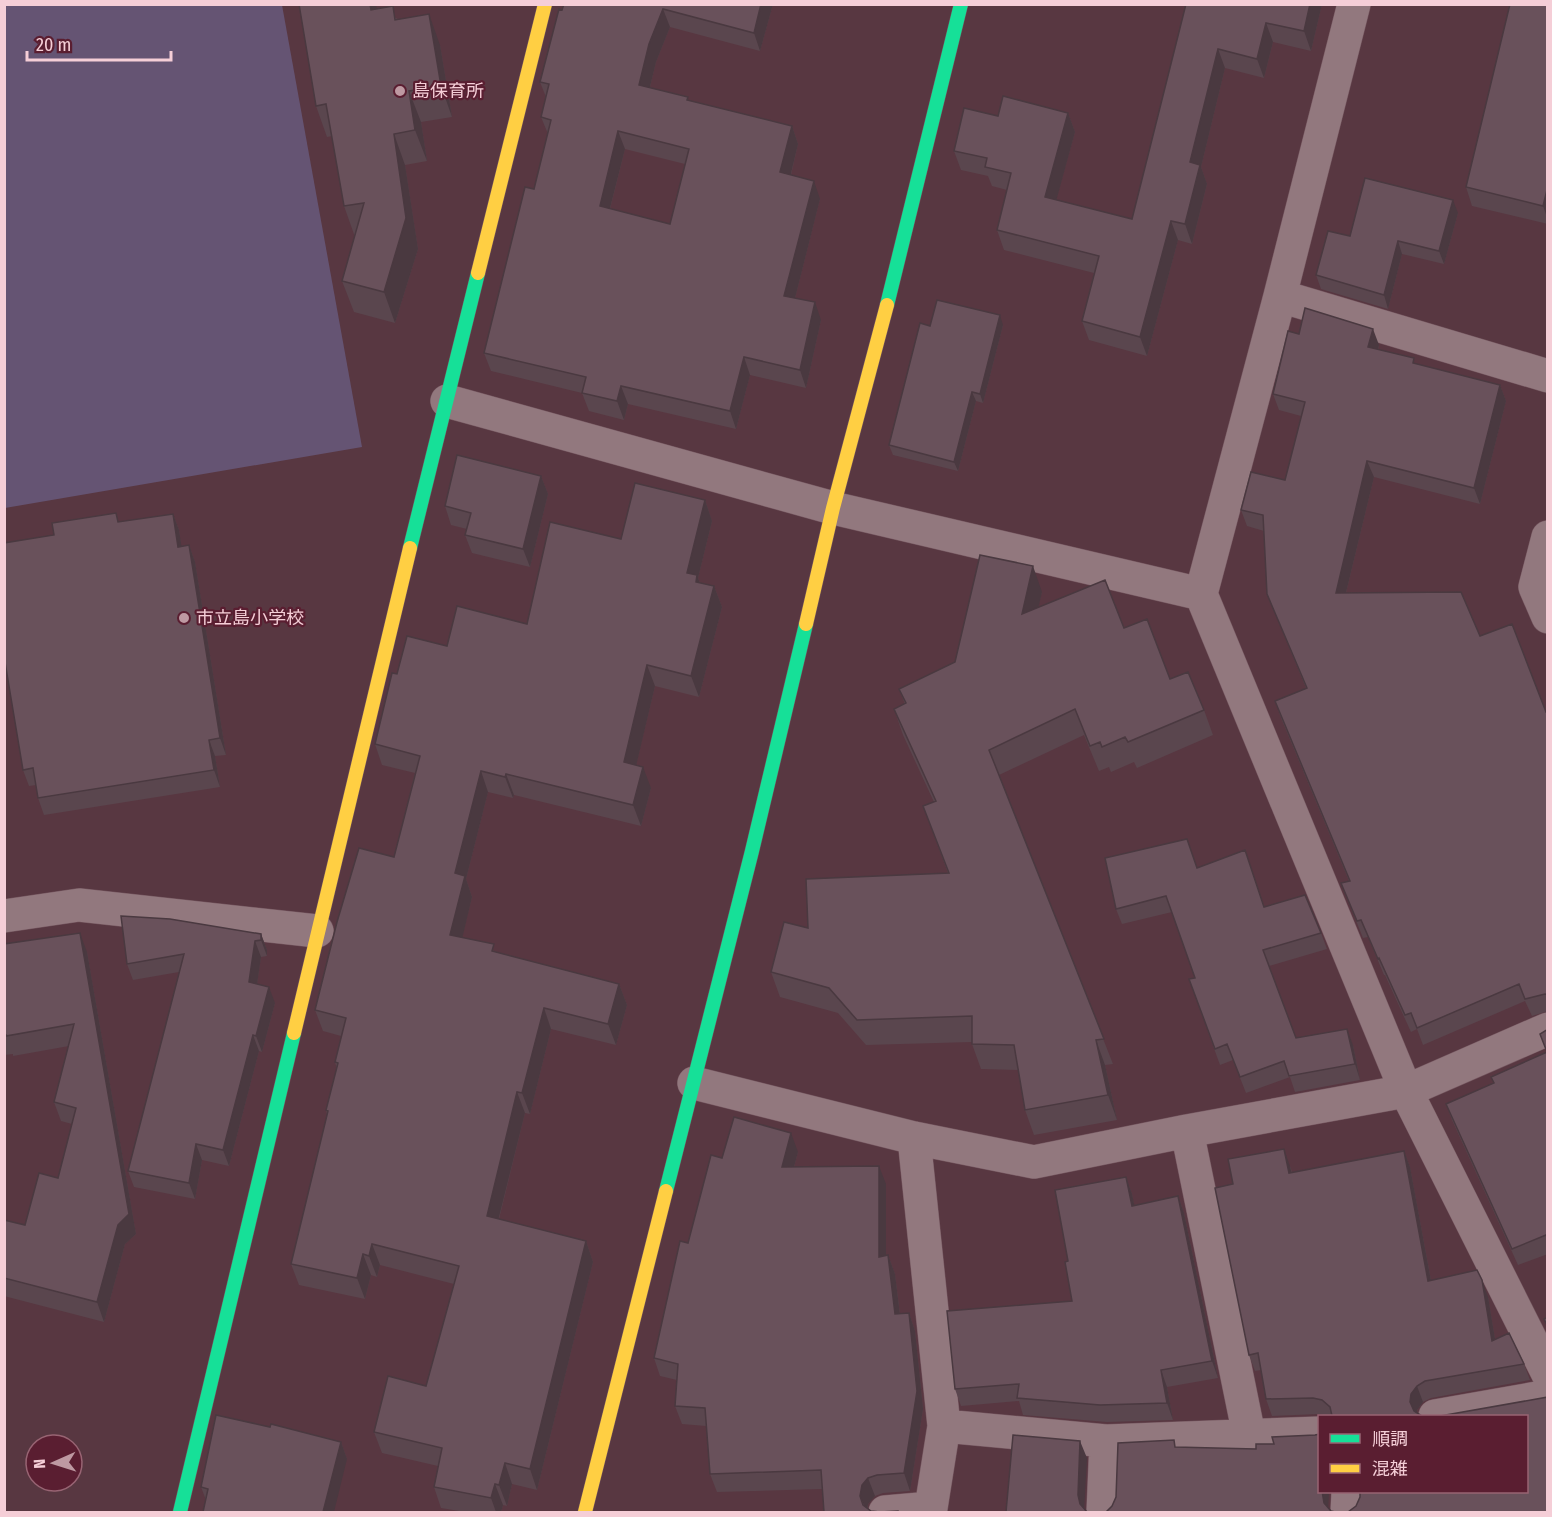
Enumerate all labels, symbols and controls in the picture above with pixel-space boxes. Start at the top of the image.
scale bar [27,24,171,62]
text: 20 m [36,34,71,56]
place label: 島保育所 [412,80,484,102]
marker: 島保育所 [393,84,407,98]
place label: 市立島小学校 [196,607,304,629]
marker: 市立島小学校 [177,611,191,625]
legend [1318,1415,1528,1493]
text: 順調 [1372,1428,1408,1450]
north arrow [24,1433,84,1493]
text: N [30,1458,49,1469]
text: 混雑 [1372,1458,1408,1480]

